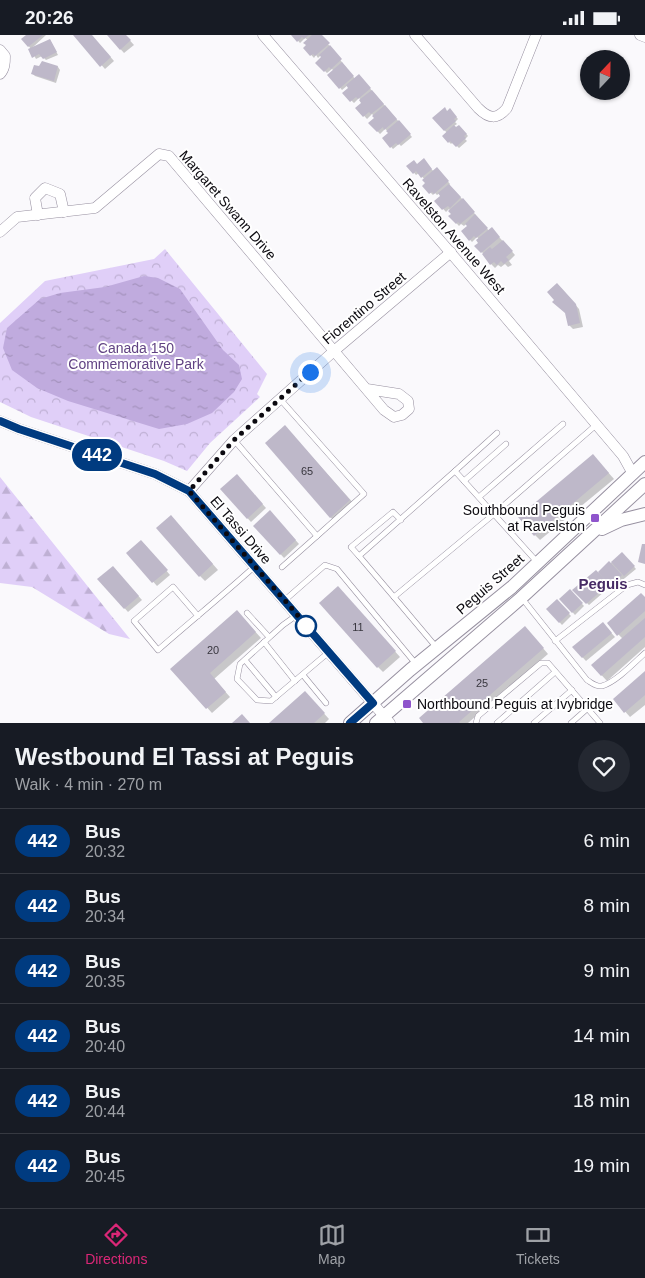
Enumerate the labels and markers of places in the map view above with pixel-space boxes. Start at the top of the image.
place label: Southbound Peguis at Ravelston [463,502,585,534]
marker: Southbound Peguis at Ravelston [589,512,601,524]
unlabelled marker [295,615,317,637]
place label: Northbound Peguis at Ivybridge [417,696,613,712]
marker: Northbound Peguis at Ivybridge [401,698,413,710]

